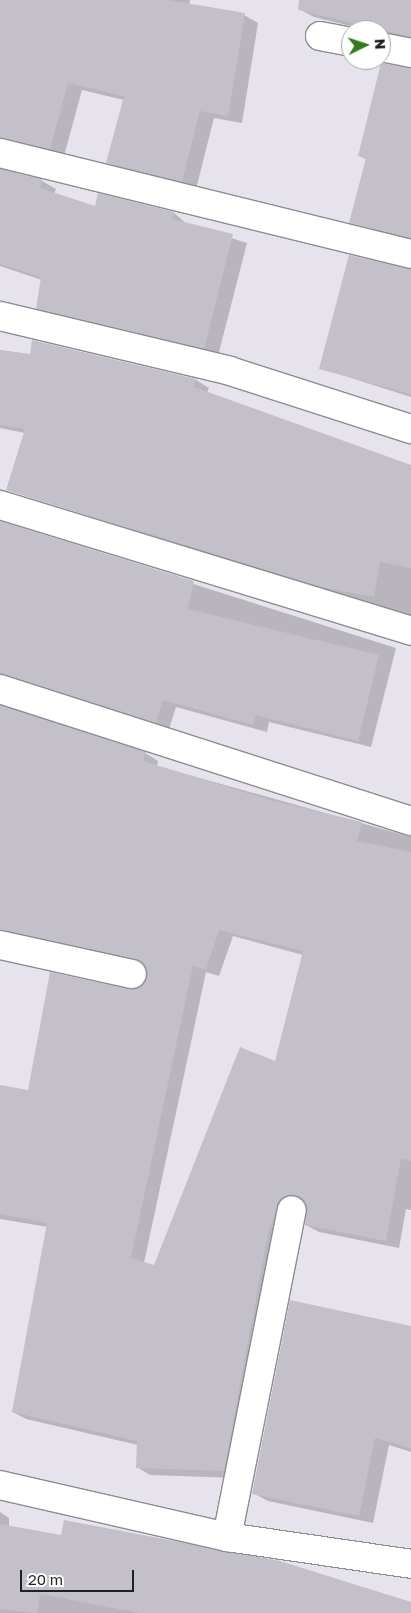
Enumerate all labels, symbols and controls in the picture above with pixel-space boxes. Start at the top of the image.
north arrow [341,20,391,70]
text: N [372,38,389,50]
scale bar [22,1560,136,1592]
text: 20 m [28,1570,63,1588]

